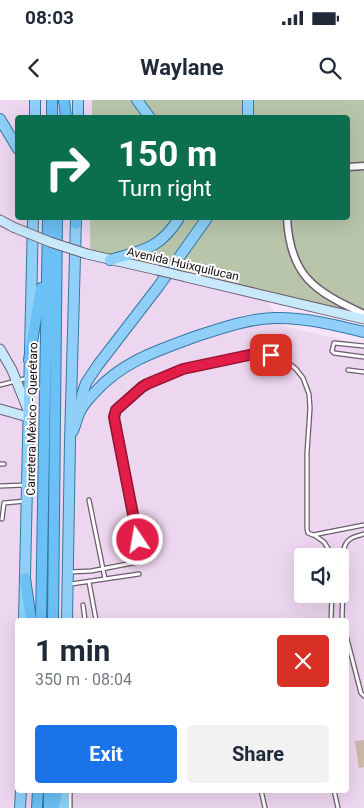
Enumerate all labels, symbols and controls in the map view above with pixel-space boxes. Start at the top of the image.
text: 08:03 [25,6,74,29]
icon: back [20,54,48,82]
icon: search [316,54,344,82]
text: Waylane [140,55,224,80]
text: 150 m [118,134,217,175]
icon: right [35,135,100,200]
text: Turn right [118,176,212,201]
street label: Avenida Huixquilucan [126,244,240,284]
pin [250,334,292,376]
icon: arrive [257,341,285,369]
street label: Carretera México - Querétaro [24,342,40,496]
position arrow [111,513,163,565]
map controls [294,548,349,603]
button: sound [294,548,349,603]
text: 1 min [35,633,110,668]
button: close [277,635,329,687]
text: 350 m · 08:04 [35,670,132,689]
button: Exit [35,725,177,783]
button: Share [187,725,329,783]

